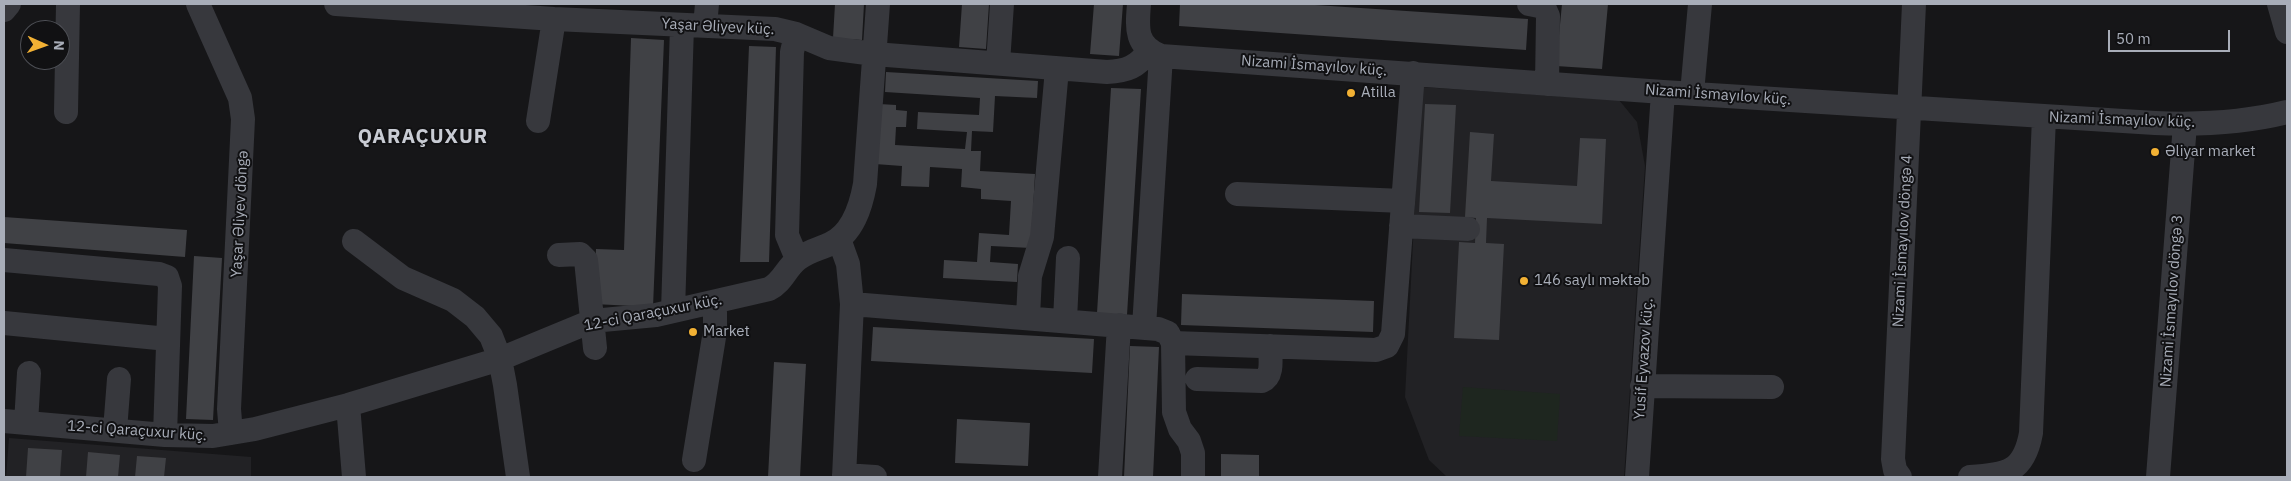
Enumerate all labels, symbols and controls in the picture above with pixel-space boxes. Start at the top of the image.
street label: Yaşar Əliyev küç. [661,15,775,39]
north arrow [20,20,70,70]
scale bar [2111,20,2234,52]
text: 50 m [2116,29,2151,48]
text: N [50,40,68,51]
street label: Nizami İsmayılov küç. [1240,52,1388,80]
street label: Nizami İsmayılov küç. [1644,81,1792,109]
place label: Atilla [1361,84,1396,102]
marker: Atilla [1345,87,1357,99]
street label: Nizami İsmayılov küç. [2049,108,2195,132]
district label: QARAÇUXUR [357,125,489,149]
place label: Əliyar market [2165,143,2256,161]
marker: Əliyar market [2149,146,2161,158]
street label: Yaşar Əliyev döngə [228,150,252,278]
street label: Nizami İsmayılov döngə 4 [1889,154,1917,328]
street label: Nizami İsmayılov döngə 3 [2157,214,2187,388]
place label: 146 saylı məktəb [1534,272,1650,290]
marker: 146 saylı məktəb [1518,275,1530,287]
street label: 12-ci Qaraçuxur küç. [582,291,724,335]
street label: Yusif Eyvazov küç. [1631,298,1657,420]
place label: Market [703,323,750,341]
marker: Market [687,326,699,338]
street label: 12-ci Qaraçuxur küç. [66,417,208,445]

